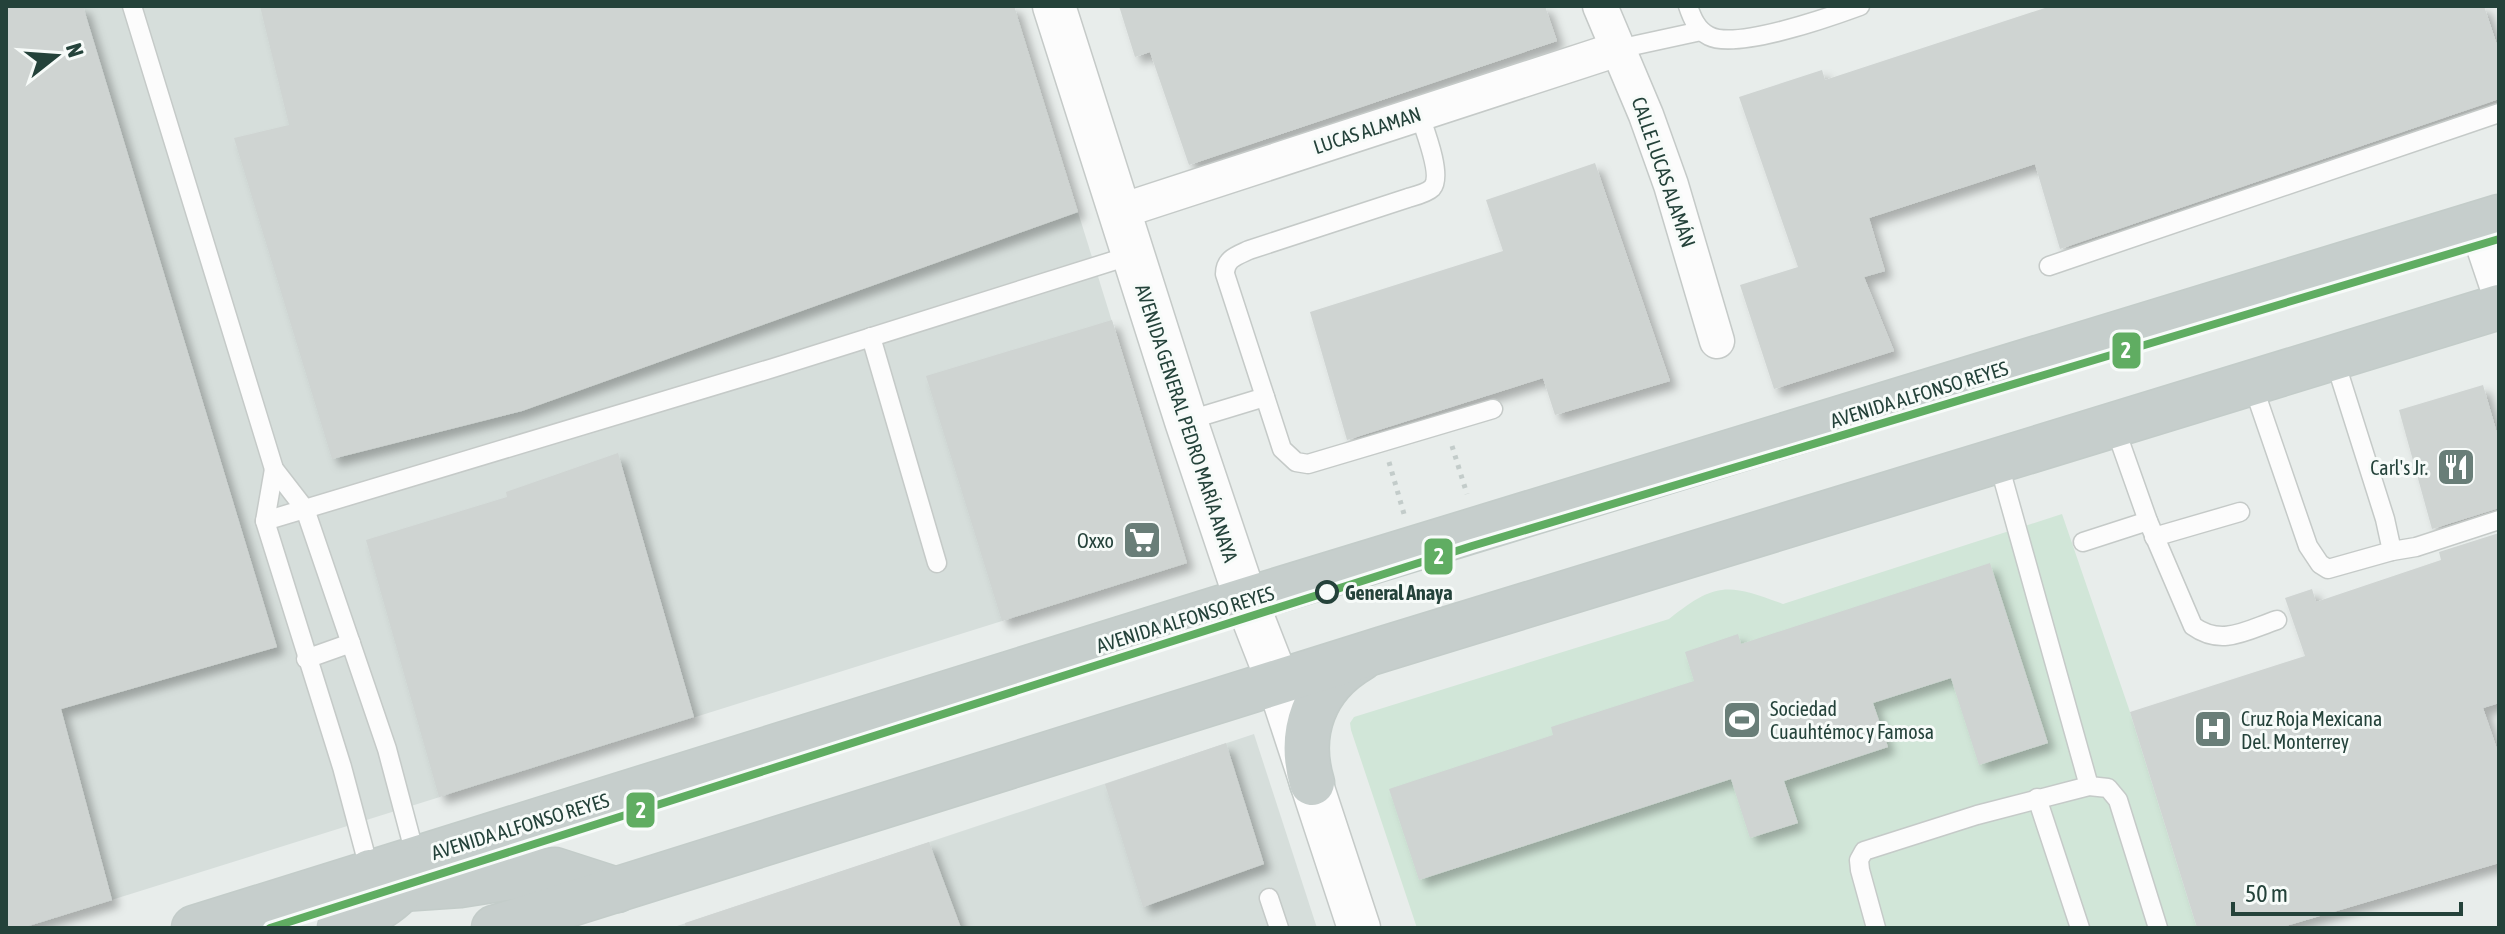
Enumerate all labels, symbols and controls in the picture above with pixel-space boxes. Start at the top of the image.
north arrow [16,16,96,96]
text: N [61,40,89,60]
street label: CALLE LUCAS ALAMÁN [1628,94,1700,250]
street label: LUCAS ALAMAN [1310,102,1424,158]
street label: AVENIDA GENERAL PEDRO MARÍA ANAYA [1131,281,1243,565]
line badge: 2 [2111,331,2142,370]
text: 2 [2121,337,2131,363]
street label: AVENIDA ALFONSO REYES [1827,356,2011,432]
restaurant icon: Carl's Jr. [2435,446,2477,488]
place label: Carl's Jr. [2370,456,2428,479]
supermarket icon: Oxxo [1121,519,1163,561]
place label: Oxxo [1077,529,1114,552]
line badge: 2 [1423,537,1454,576]
text: 2 [1434,543,1444,569]
street label: AVENIDA ALFONSO REYES [1093,581,1277,657]
marker: General Anaya [1316,581,1338,603]
place label: General Anaya [1345,581,1452,604]
place label: Sociedad Cuauhtémoc y Famosa [1770,697,1934,743]
sports icon: Sociedad Cuauhtémoc y Famosa [1721,699,1763,741]
place label: Cruz Roja Mexicana Del. Monterrey [2241,707,2382,753]
hospital icon: Cruz Roja Mexicana Del. Monterrey [2192,708,2234,750]
street label: AVENIDA ALFONSO REYES [428,788,612,864]
line badge: 2 [625,791,656,829]
text: 2 [636,797,646,823]
scale bar [2233,866,2461,916]
text: 50 m [2245,880,2288,907]

